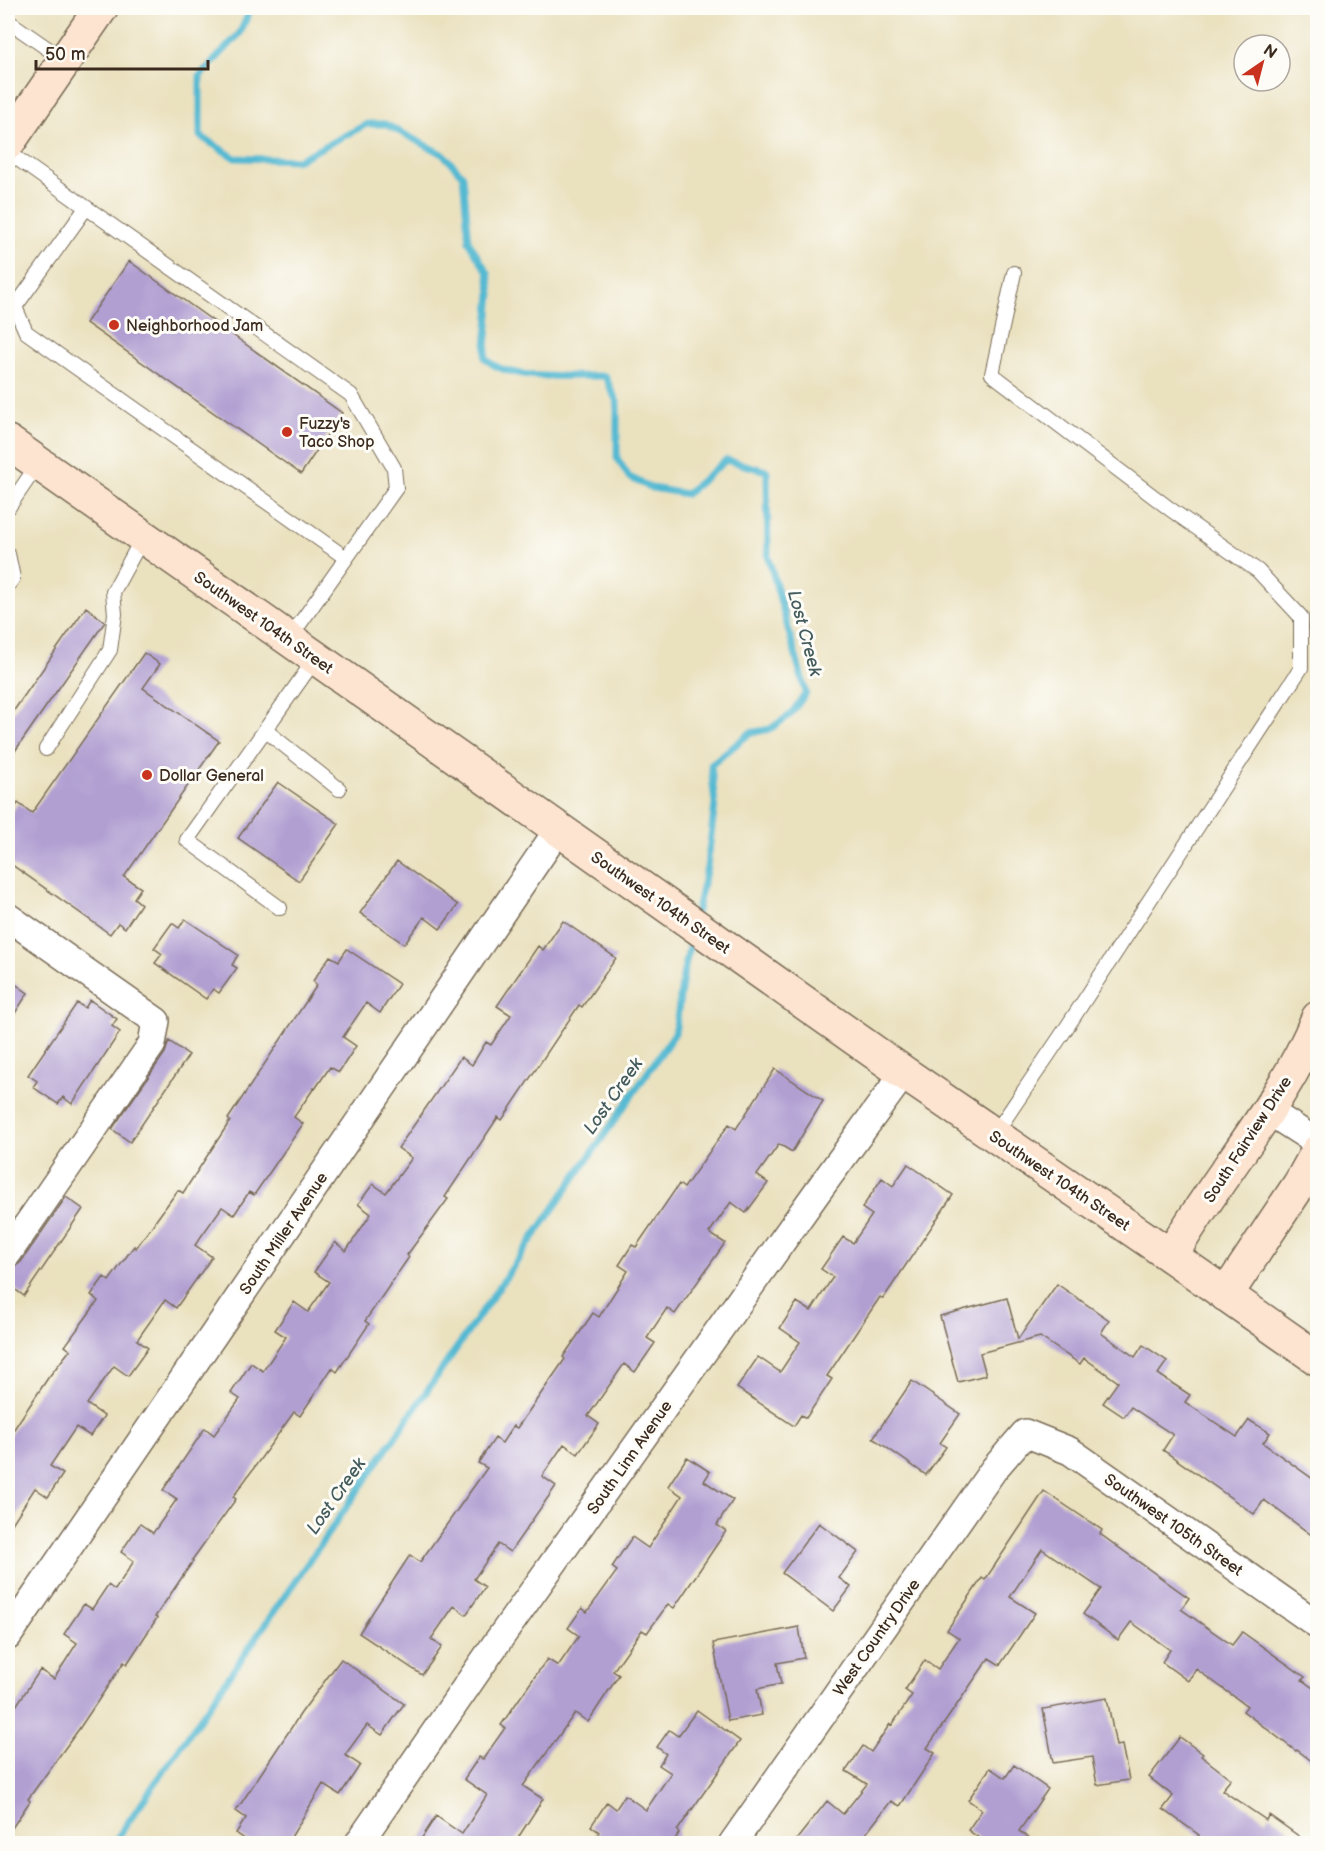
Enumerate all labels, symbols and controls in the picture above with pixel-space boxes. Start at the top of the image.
scale bar [36,33,208,71]
north arrow [1232,33,1292,93]
text: N [1259,41,1280,63]
text: 50 m [45,44,86,65]
place label: Neighborhood Jam [126,317,263,336]
marker: Neighborhood Jam [107,318,121,332]
place label: Fuzzy's Taco Shop [299,415,375,452]
marker: Fuzzy's Taco Shop [280,425,294,439]
street label: Southwest 104th Street [190,568,336,679]
water label: Lost Creek [783,588,826,680]
place label: Dollar General [159,767,264,786]
marker: Dollar General [140,768,154,782]
street label: Southwest 104th Street [587,848,733,959]
water label: Lost Creek [579,1053,648,1138]
street label: South Fairview Drive [1200,1073,1296,1207]
street label: Southwest 104th Street [985,1127,1133,1235]
street label: South Miller Avenue [236,1169,333,1299]
street label: South Linn Avenue [584,1397,677,1518]
water label: Lost Creek [302,1453,371,1538]
street label: Southwest 105th Street [1100,1470,1246,1580]
street label: West Country Drive [830,1575,925,1700]

